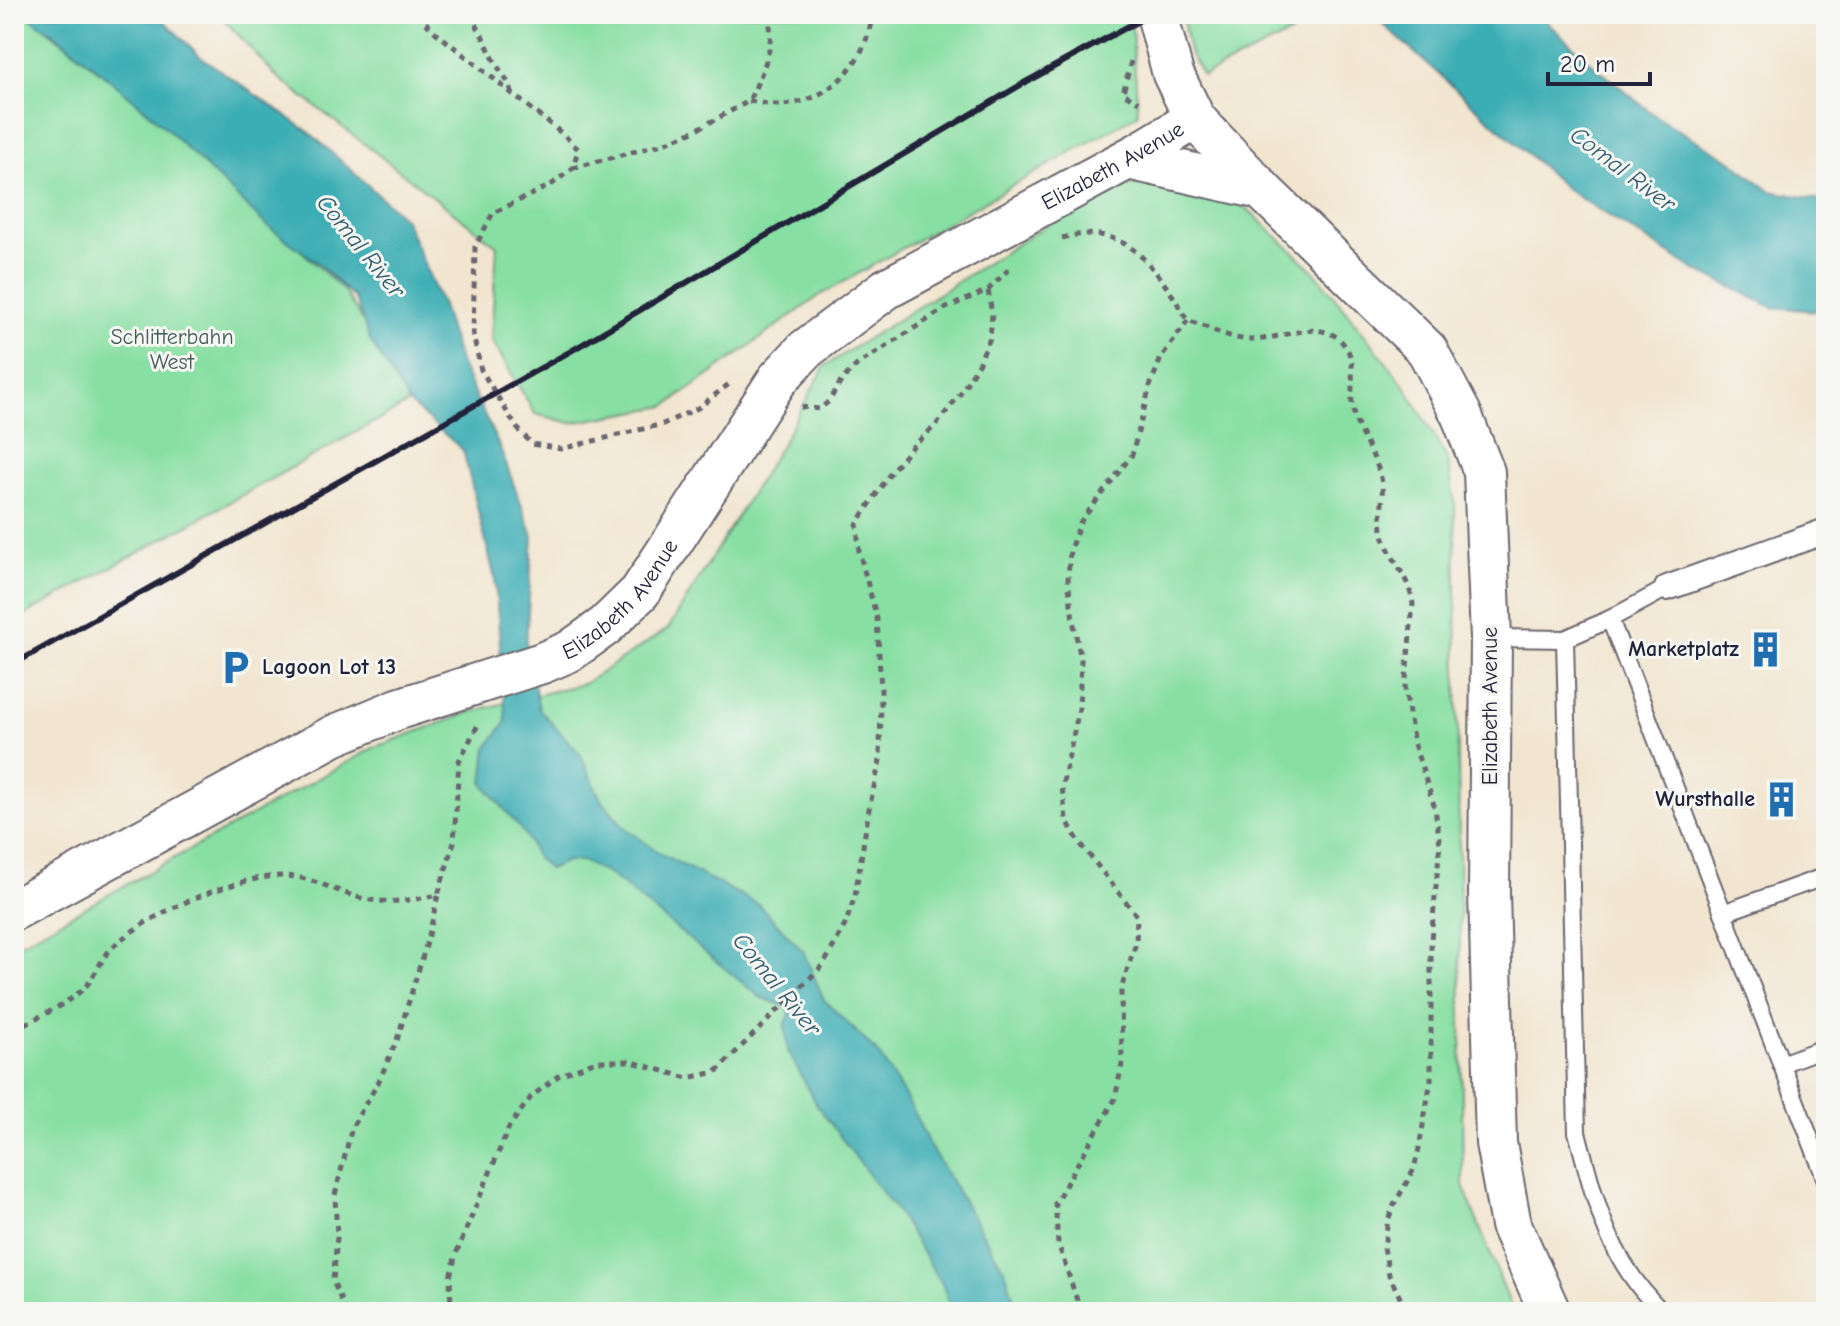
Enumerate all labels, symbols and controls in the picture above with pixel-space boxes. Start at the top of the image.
scale bar [1548,36,1650,86]
text: 20 m [1560,50,1615,78]
street label: Elizabeth Avenue [1037,116,1189,216]
water label: Comal River [1565,120,1682,218]
water label: Comal River [311,189,412,304]
park label: Schlitterbahn West [110,324,234,375]
street label: Elizabeth Avenue [559,534,684,666]
street label: Elizabeth Avenue [1477,627,1503,785]
building icon: Marketplatz [1746,630,1784,668]
place label: Marketplatz [1628,636,1740,662]
parking icon: Lagoon Lot 13 [217,648,255,686]
place label: Lagoon Lot 13 [262,654,396,680]
building icon: Wursthalle [1762,780,1800,818]
place label: Wursthalle [1656,786,1755,812]
water label: Comal River [727,927,828,1042]

